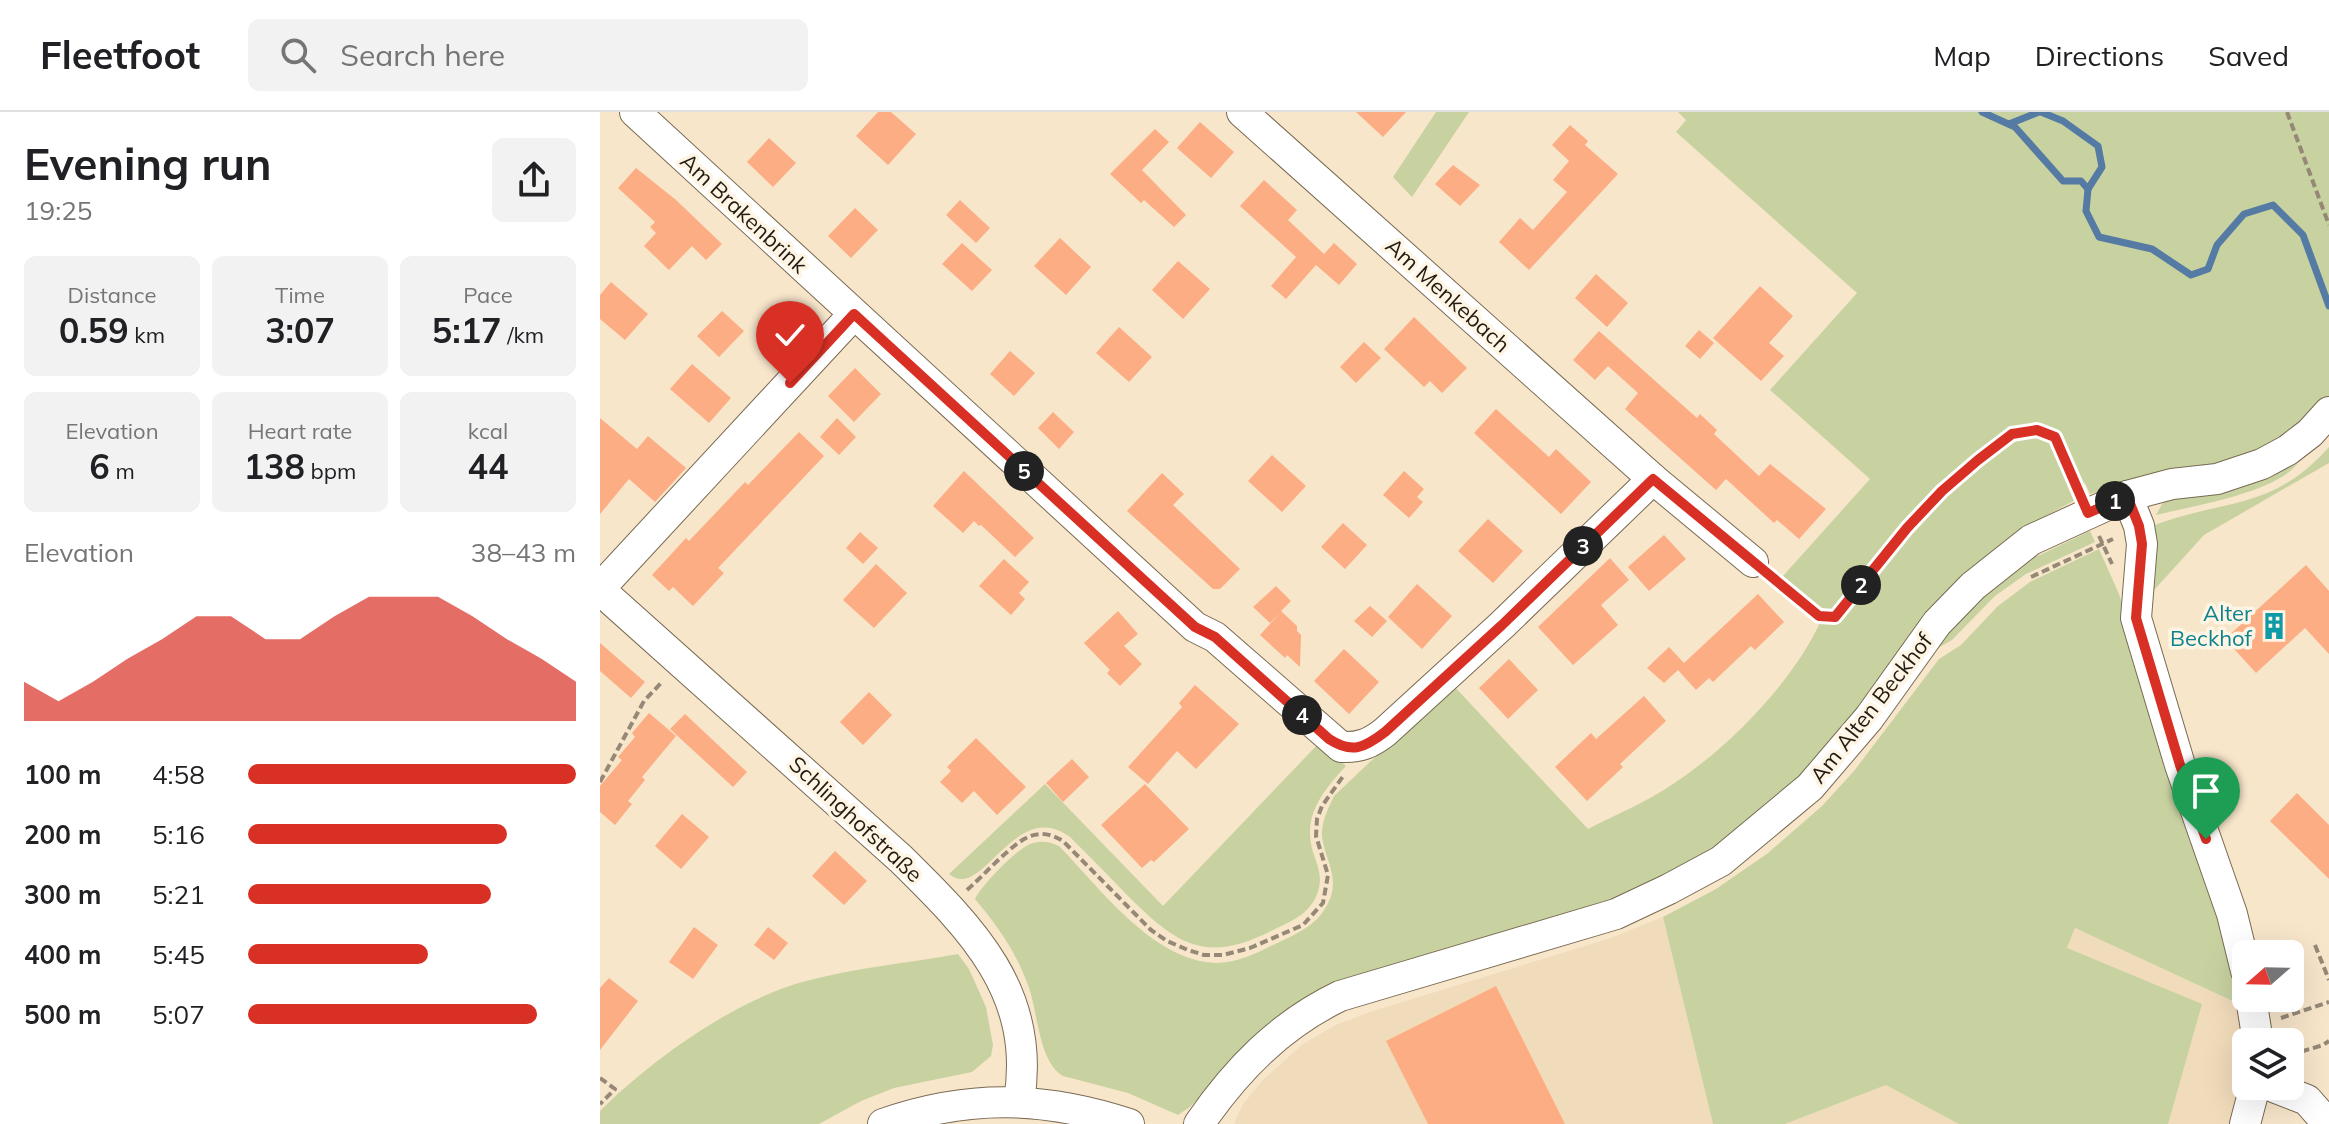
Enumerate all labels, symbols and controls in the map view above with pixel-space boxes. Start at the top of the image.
search box [248,19,808,91]
text: Fleetfoot [40,31,200,79]
icon: search [276,33,320,77]
text: Search here [340,36,505,74]
text: Map [1933,38,1991,73]
text: Directions [2035,38,2164,73]
text: Saved [2208,38,2289,73]
text: Evening run [24,136,271,191]
button: share [492,138,576,222]
street label: Am Brakenbrink [675,147,814,280]
text: 19:25 [24,194,92,227]
street label: Am Menkebach [1380,232,1516,358]
text: Distance [68,281,156,309]
text: Time [275,281,325,309]
text: Pace [463,281,513,309]
pin [756,301,824,383]
text: 0.59 [59,309,129,352]
text: 3:07 [265,309,335,352]
text: 5:17 [432,309,502,352]
icon: check [768,313,812,357]
text: km [129,321,165,349]
text: /km [502,321,544,349]
text: Elevation [65,417,159,445]
text: Heart rate [248,417,352,445]
text: kcal [468,417,508,445]
text: 6 [89,445,110,488]
text: 138 [244,445,305,488]
text: 44 [468,445,508,488]
pin: 5 [1004,451,1044,491]
text: m [110,457,135,485]
text: bpm [305,457,356,485]
text: 5 [1017,457,1031,485]
pin: 1 [2095,481,2135,521]
text: 1 [2108,487,2122,515]
pin: 3 [1563,526,1603,566]
text: 3 [1576,532,1590,560]
text: Elevation [24,536,134,569]
text: 38–43 m [471,536,576,569]
pin: 2 [1841,565,1881,605]
text: 2 [1854,571,1868,599]
place label: Alter Beckhof [2170,599,2253,652]
building icon: Alter Beckhof [2259,611,2289,641]
street label: Am Alten Beckhof [1804,627,1939,789]
pin: 4 [1282,695,1322,735]
text: 4 [1295,701,1309,729]
street label: Schlinghofstraße [783,750,929,888]
pin [2172,757,2240,839]
text: 100 m [24,758,101,791]
text: 4:58 [152,758,205,791]
icon: arrive [2184,769,2228,813]
text: 200 m [24,818,101,851]
text: 5:16 [152,818,205,851]
text: 300 m [24,878,101,911]
text: 5:21 [152,878,205,911]
text: 400 m [24,938,101,971]
text: 5:45 [152,938,205,971]
north arrow [2232,940,2304,1012]
map controls [2232,940,2304,1100]
text: 500 m [24,998,101,1031]
text: 5:07 [152,998,205,1031]
button: layers [2232,1028,2304,1100]

